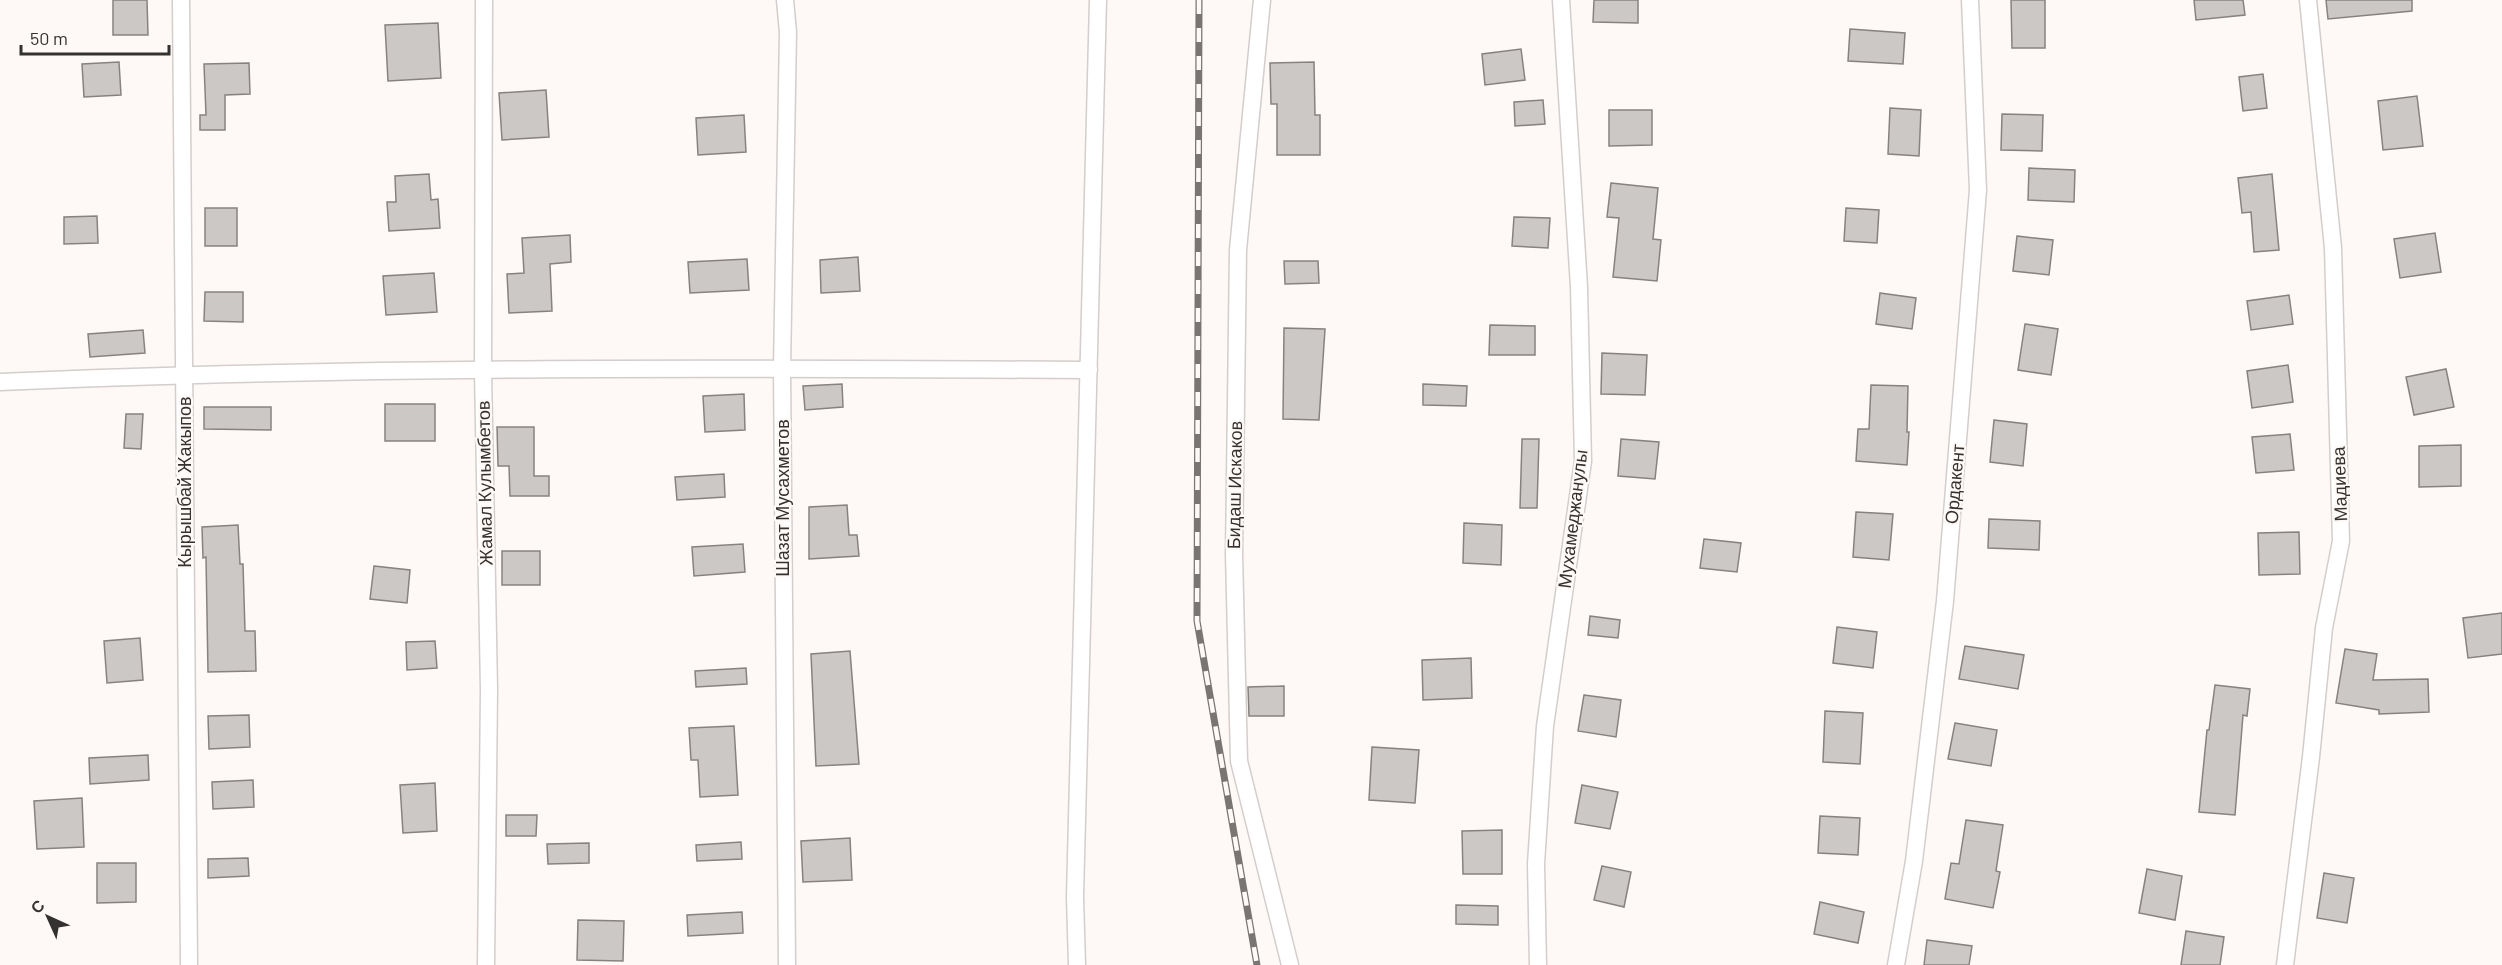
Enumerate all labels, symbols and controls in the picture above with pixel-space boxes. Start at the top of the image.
scale bar [21,18,170,56]
text: 50 m [30,27,68,49]
street label: Кырышбай Жакыпов [173,396,195,568]
street label: Жамал Кулымбетов [472,400,496,566]
street label: Шазат Мусахметов [771,419,793,577]
street label: Бидаш Искаков [1222,421,1246,549]
street label: Ордакент [1940,443,1968,525]
street label: Мадиева [2327,445,2351,522]
street label: Мухамеджанулы [1553,448,1591,589]
north arrow [18,887,78,947]
text: С [26,895,48,917]

